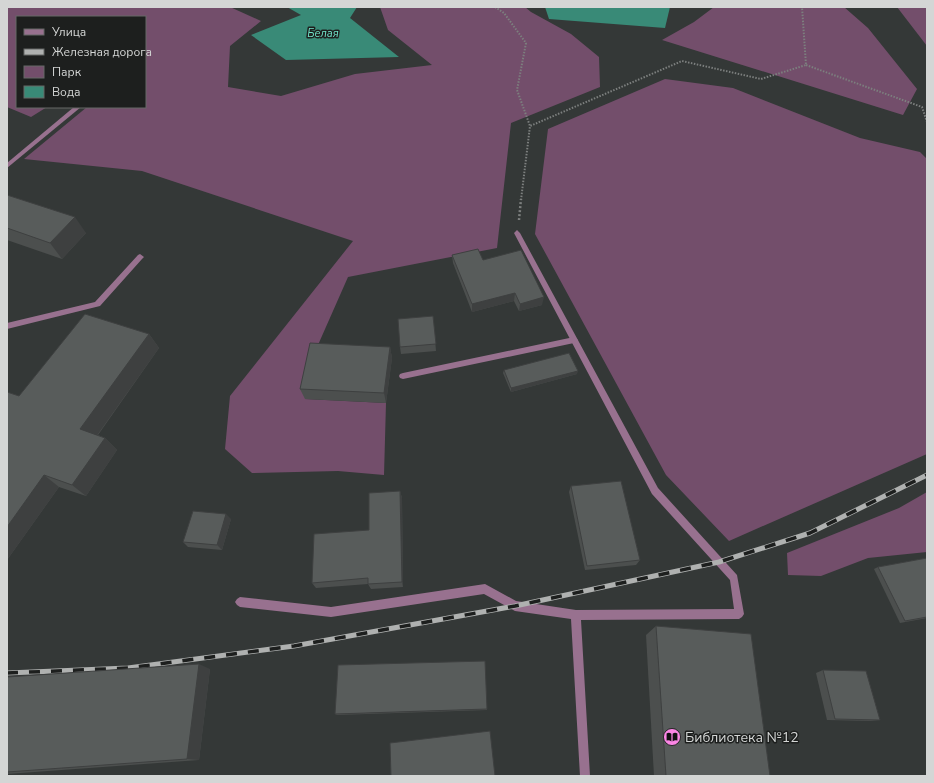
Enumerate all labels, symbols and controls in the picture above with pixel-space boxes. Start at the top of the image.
legend [16,16,146,108]
text: Улица [51,24,86,40]
water label: Белая [307,26,339,41]
text: Железная дорога [52,44,152,60]
text: Парк [52,64,82,80]
text: Вода [52,84,80,100]
library icon: Библиотека №12 [662,727,682,747]
place label: Библиотека №12 [685,728,799,747]

